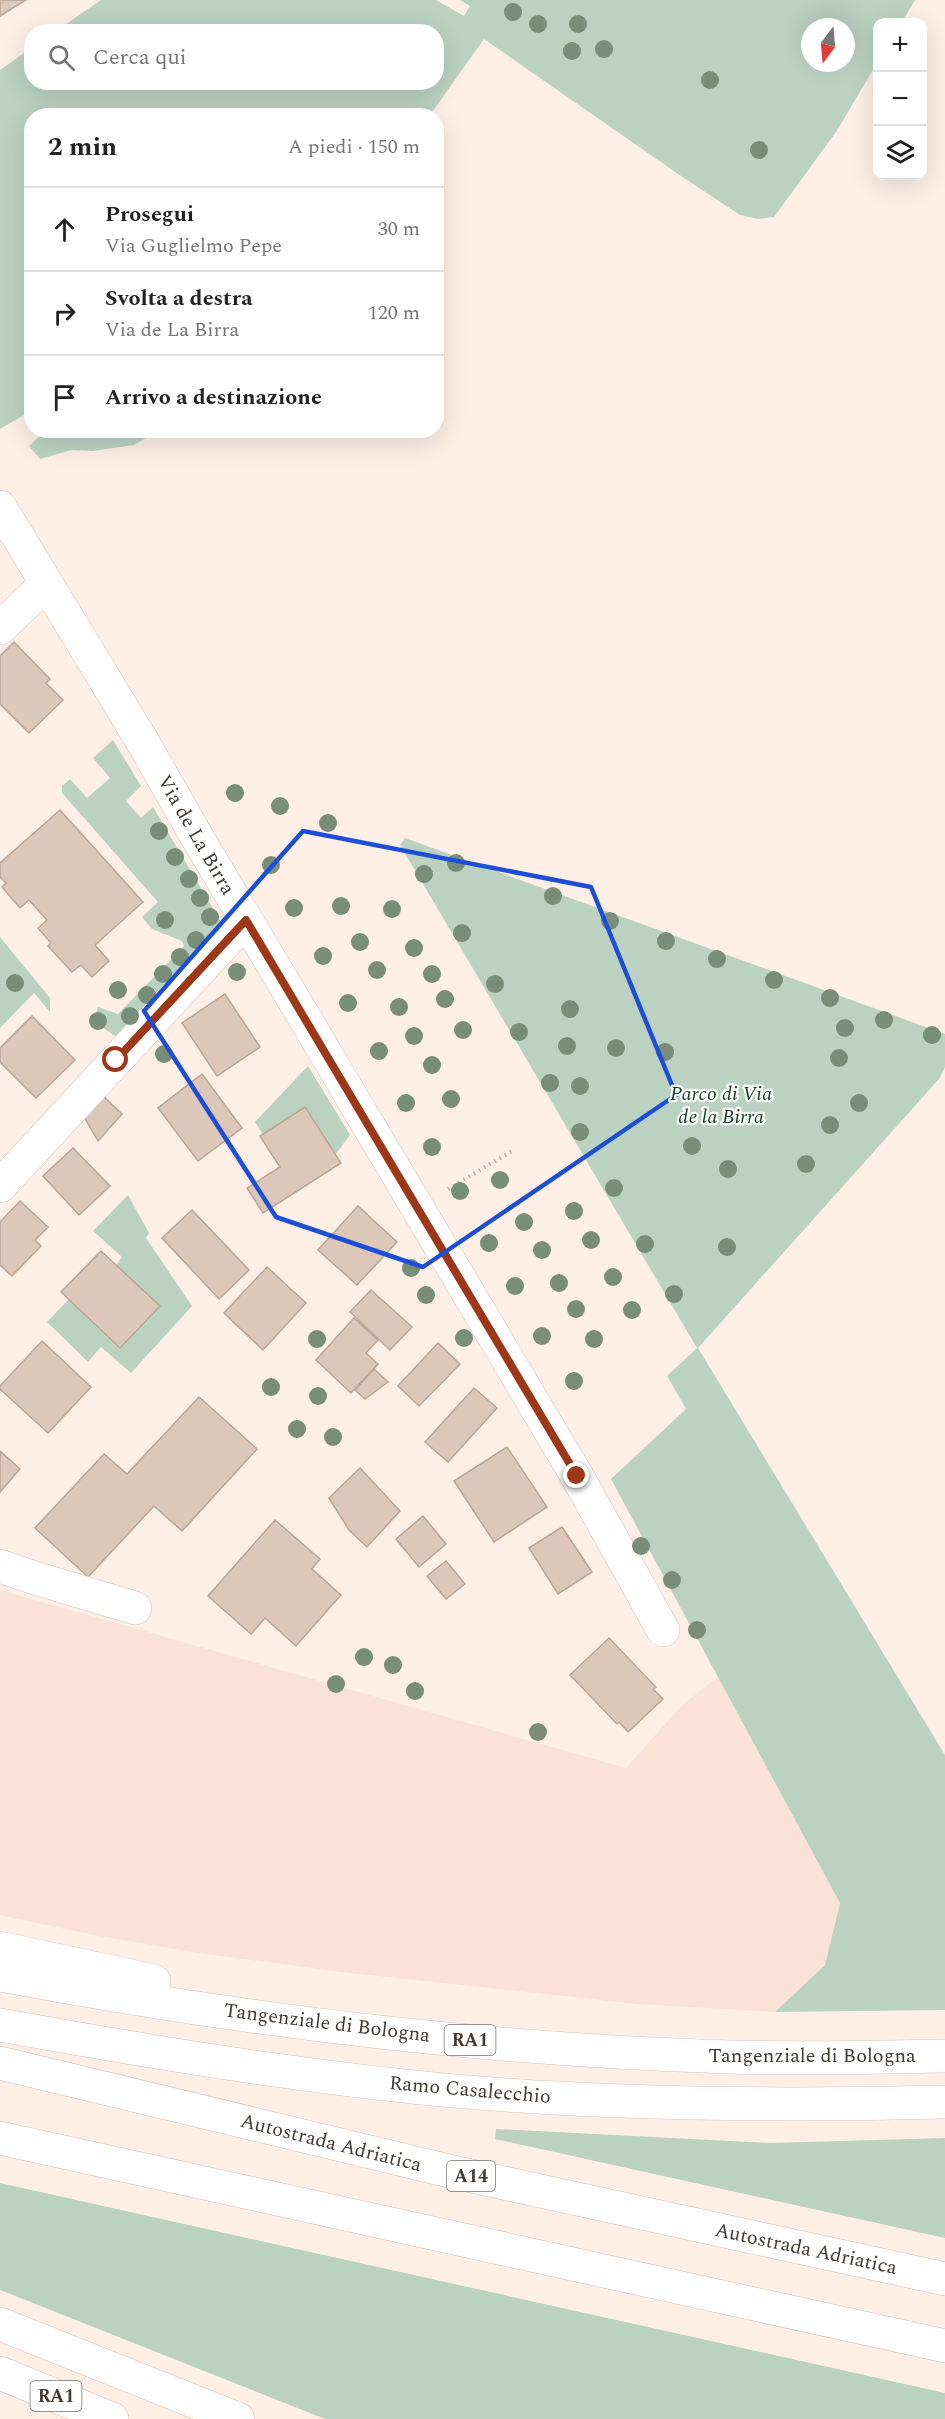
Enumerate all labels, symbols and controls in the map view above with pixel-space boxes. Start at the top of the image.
north arrow [801,18,855,72]
map controls [873,18,927,180]
button: + [873,18,927,72]
search box [24,24,444,90]
icon: search [45,41,78,74]
text: Cerca qui [93,41,187,74]
button: − [873,72,927,126]
button: layers [873,126,927,180]
text: 2 min [48,127,117,167]
text: A piedi · 150 m [288,132,420,162]
text: Prosegui [105,198,194,231]
icon: ahead [48,213,81,246]
text: 30 m [378,214,420,244]
text: Via Guglielmo Pepe [105,231,282,261]
text: Svolta a destra [105,282,252,315]
icon: right [48,297,81,330]
text: 120 m [368,298,420,328]
text: Via de La Birra [105,315,239,345]
icon: arrive [48,381,81,414]
text: Arrivo a destinazione [105,381,322,414]
street label: Via de La Birra [149,769,243,901]
route start [102,1046,128,1072]
park label: Parco di Via de la Birra [670,1079,772,1132]
route end [563,1462,589,1488]
street label: Tangenziale di Bologna [222,1995,432,2051]
road number: RA1 [444,2025,496,2055]
street label: Tangenziale di Bologna [708,2041,916,2071]
street label: Ramo Casalecchio [388,2068,552,2112]
street label: Autostrada Adriatica [237,2106,425,2180]
road number: A14 [447,2161,495,2191]
street label: Autostrada Adriatica [712,2215,900,2283]
road number: RA1 [31,2381,82,2411]

